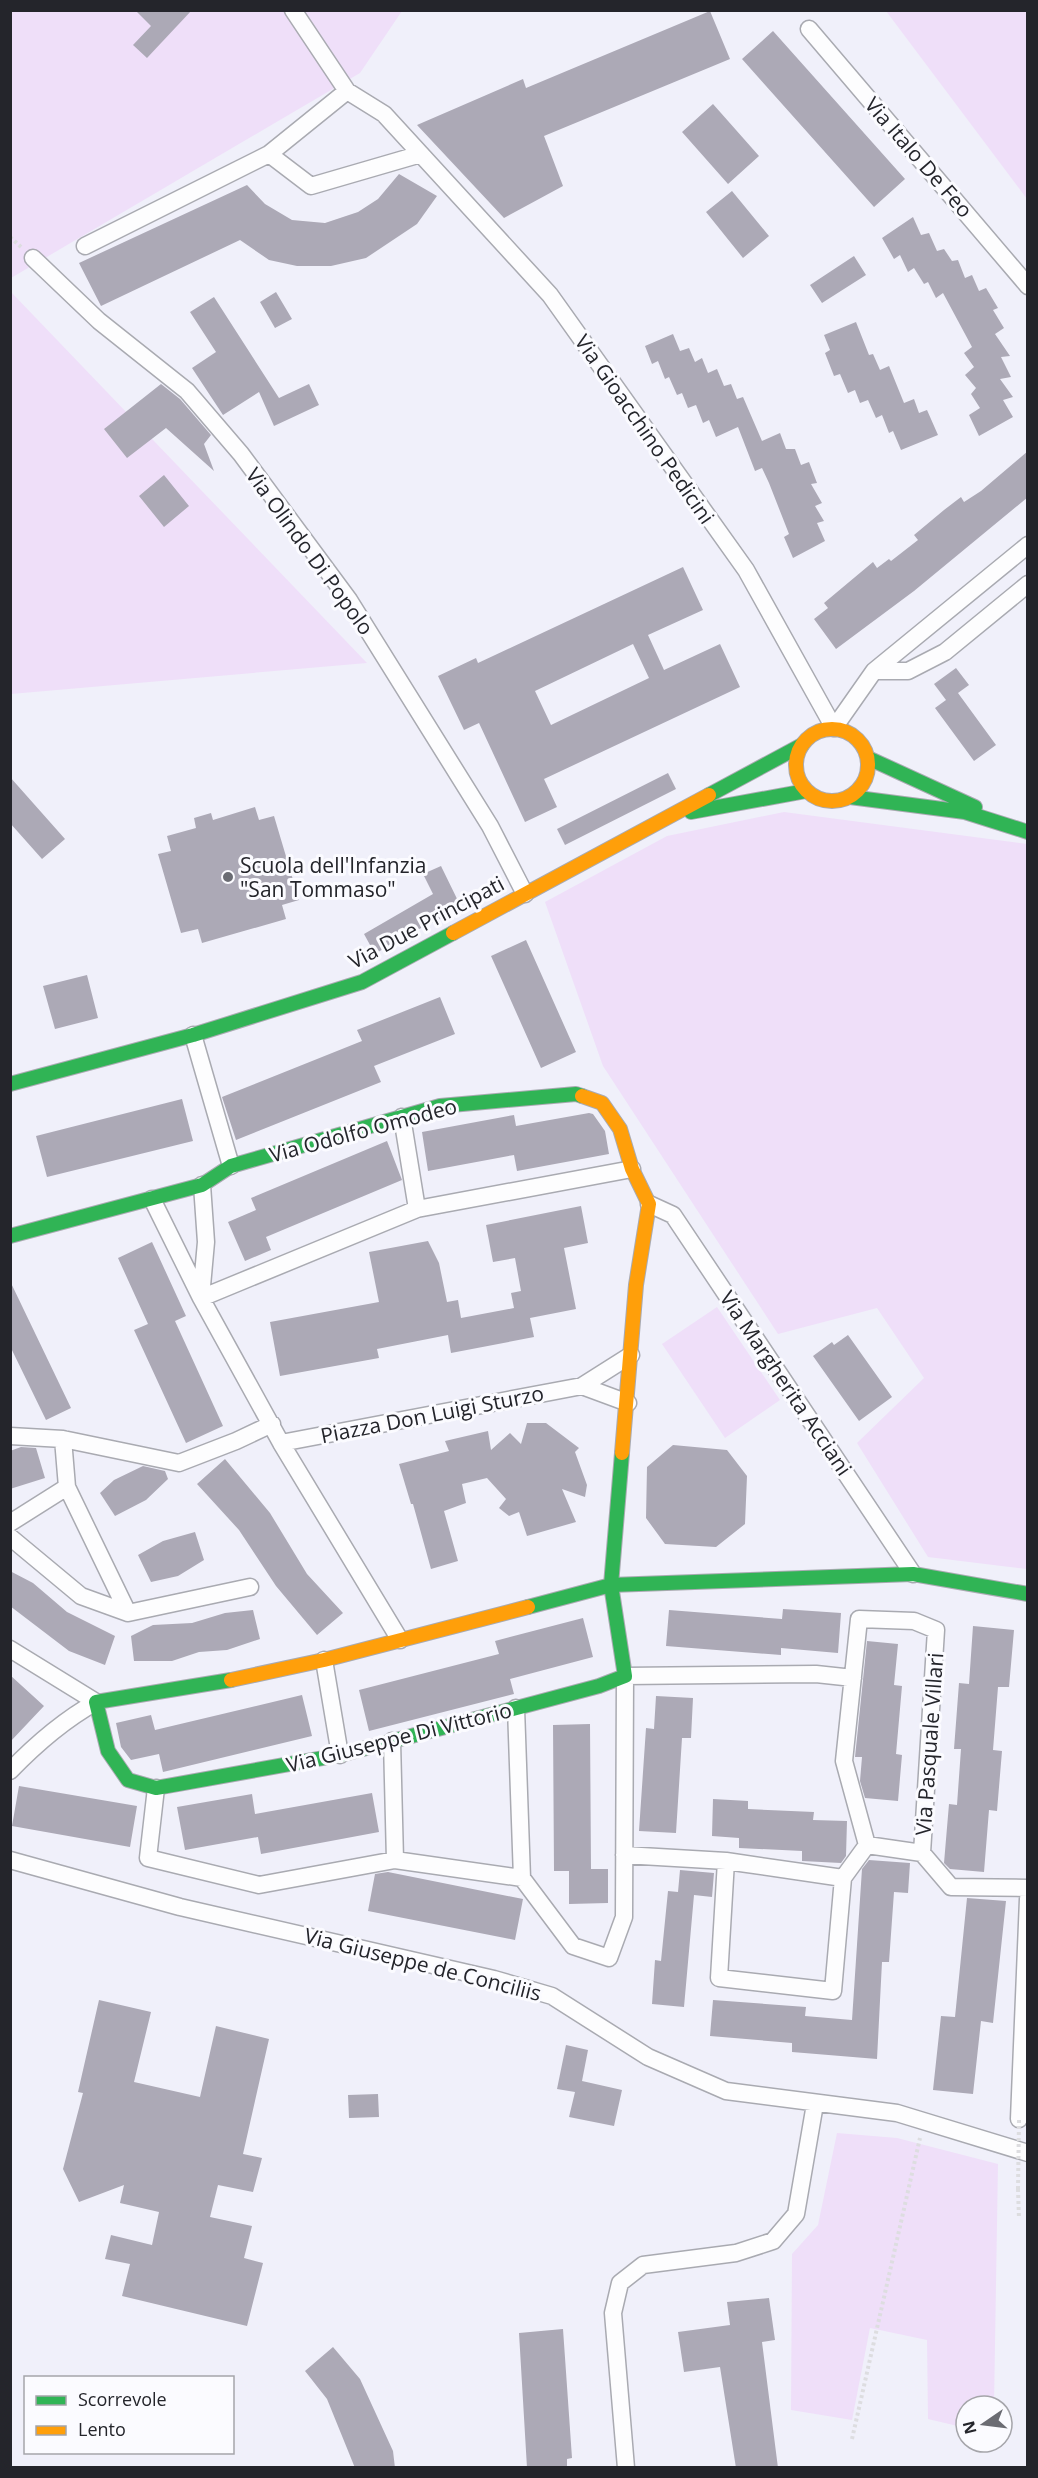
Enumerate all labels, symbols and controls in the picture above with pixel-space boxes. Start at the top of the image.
street label: Via Italo De Feo [859,91,979,223]
street label: Via Gioacchino Pedicini [569,329,721,529]
street label: Via Olindo Di Popolo [240,462,380,640]
place label: Scuola dell'Infanzia "San Tommaso" [240,851,427,903]
street label: Via Due Principati [343,869,509,975]
marker: Scuola dell'Infanzia "San Tommaso" [221,870,235,884]
street label: Via Odolfo Omodeo [266,1092,460,1168]
street label: Via Margherita Acciani [714,1285,858,1481]
street label: Piazza Don Luigi Sturzo [318,1379,546,1449]
street label: Via Pasquale Villari [909,1652,949,1836]
street label: Via Giuseppe Di Vittorio [284,1695,514,1779]
street label: Via Giuseppe de Conciliis [302,1921,544,2007]
legend [24,2376,234,2454]
text: Scorrevole [78,2387,167,2411]
north arrow [954,2394,1014,2454]
text: Lento [78,2417,126,2441]
text: N [957,2419,982,2437]

